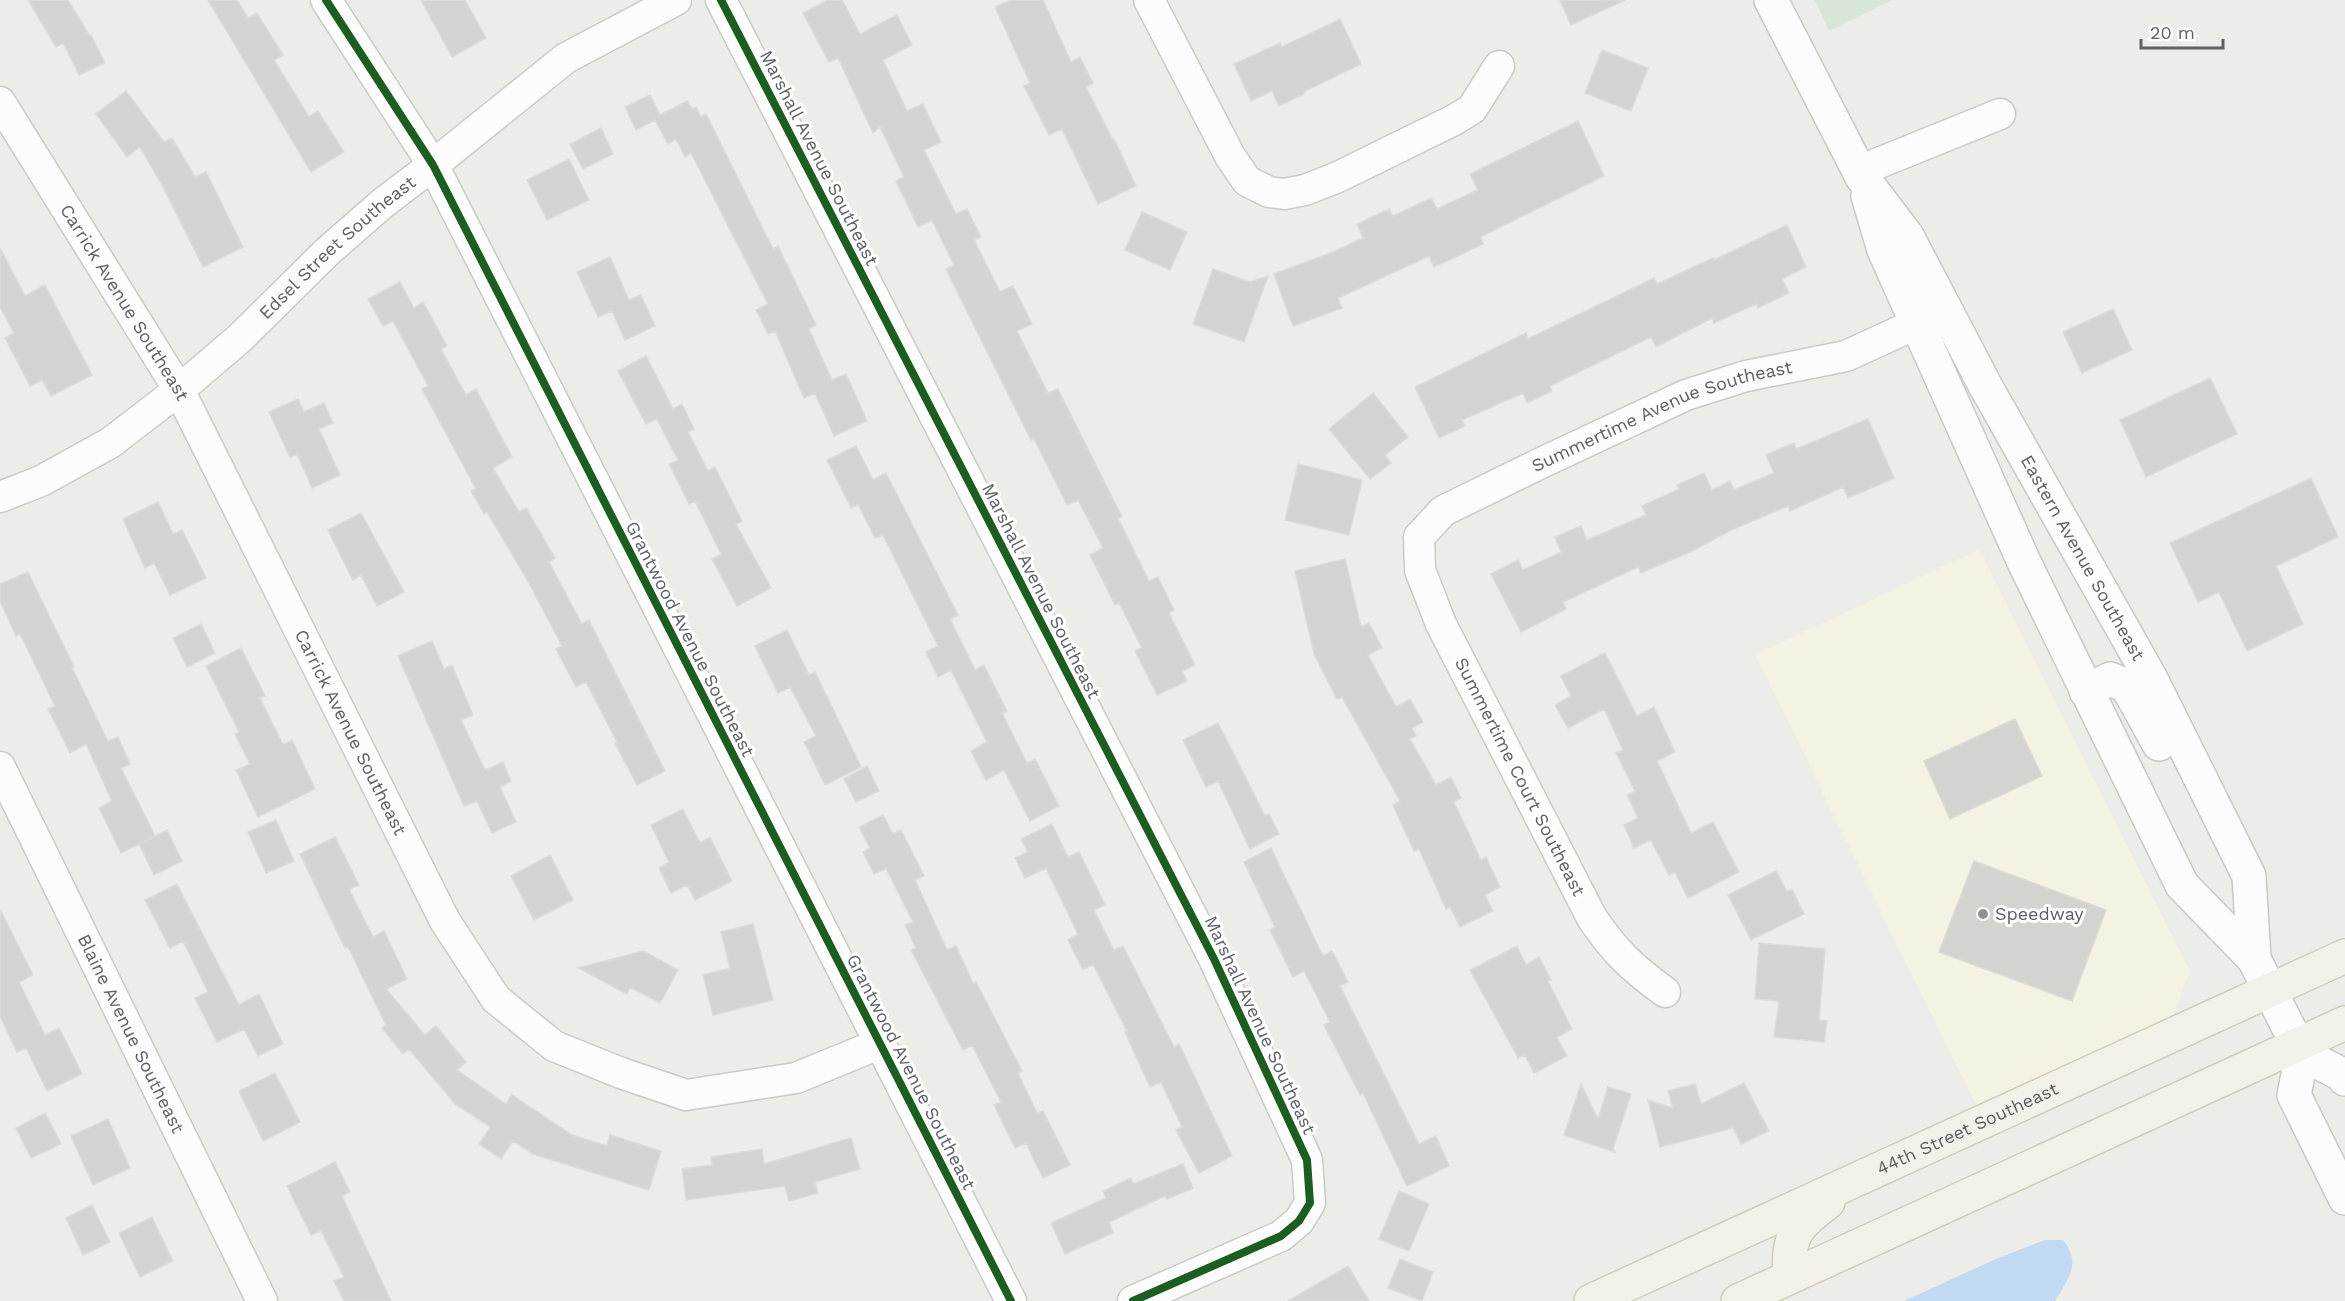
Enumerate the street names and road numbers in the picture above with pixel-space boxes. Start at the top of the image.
street label: Marshall Avenue Southeast [756,47,883,269]
street label: Edsel Street Southeast [255,171,420,323]
street label: Carrick Avenue Southeast [56,200,194,404]
street label: Summertime Avenue Southeast [1528,356,1794,476]
street label: Eastern Avenue Southeast [2017,451,2150,665]
street label: Marshall Avenue Southeast [978,480,1105,702]
street label: Grantwood Avenue Southeast [622,518,759,760]
street label: Carrick Avenue Southeast [291,626,411,839]
street label: Summertime Court Southeast [1451,654,1590,900]
street label: Marshall Avenue Southeast [1201,912,1321,1138]
street label: Blaine Avenue Southeast [74,931,189,1137]
street label: Grantwood Avenue Southeast [843,951,980,1193]
street label: 44th Street Southeast [1873,1078,2062,1179]

